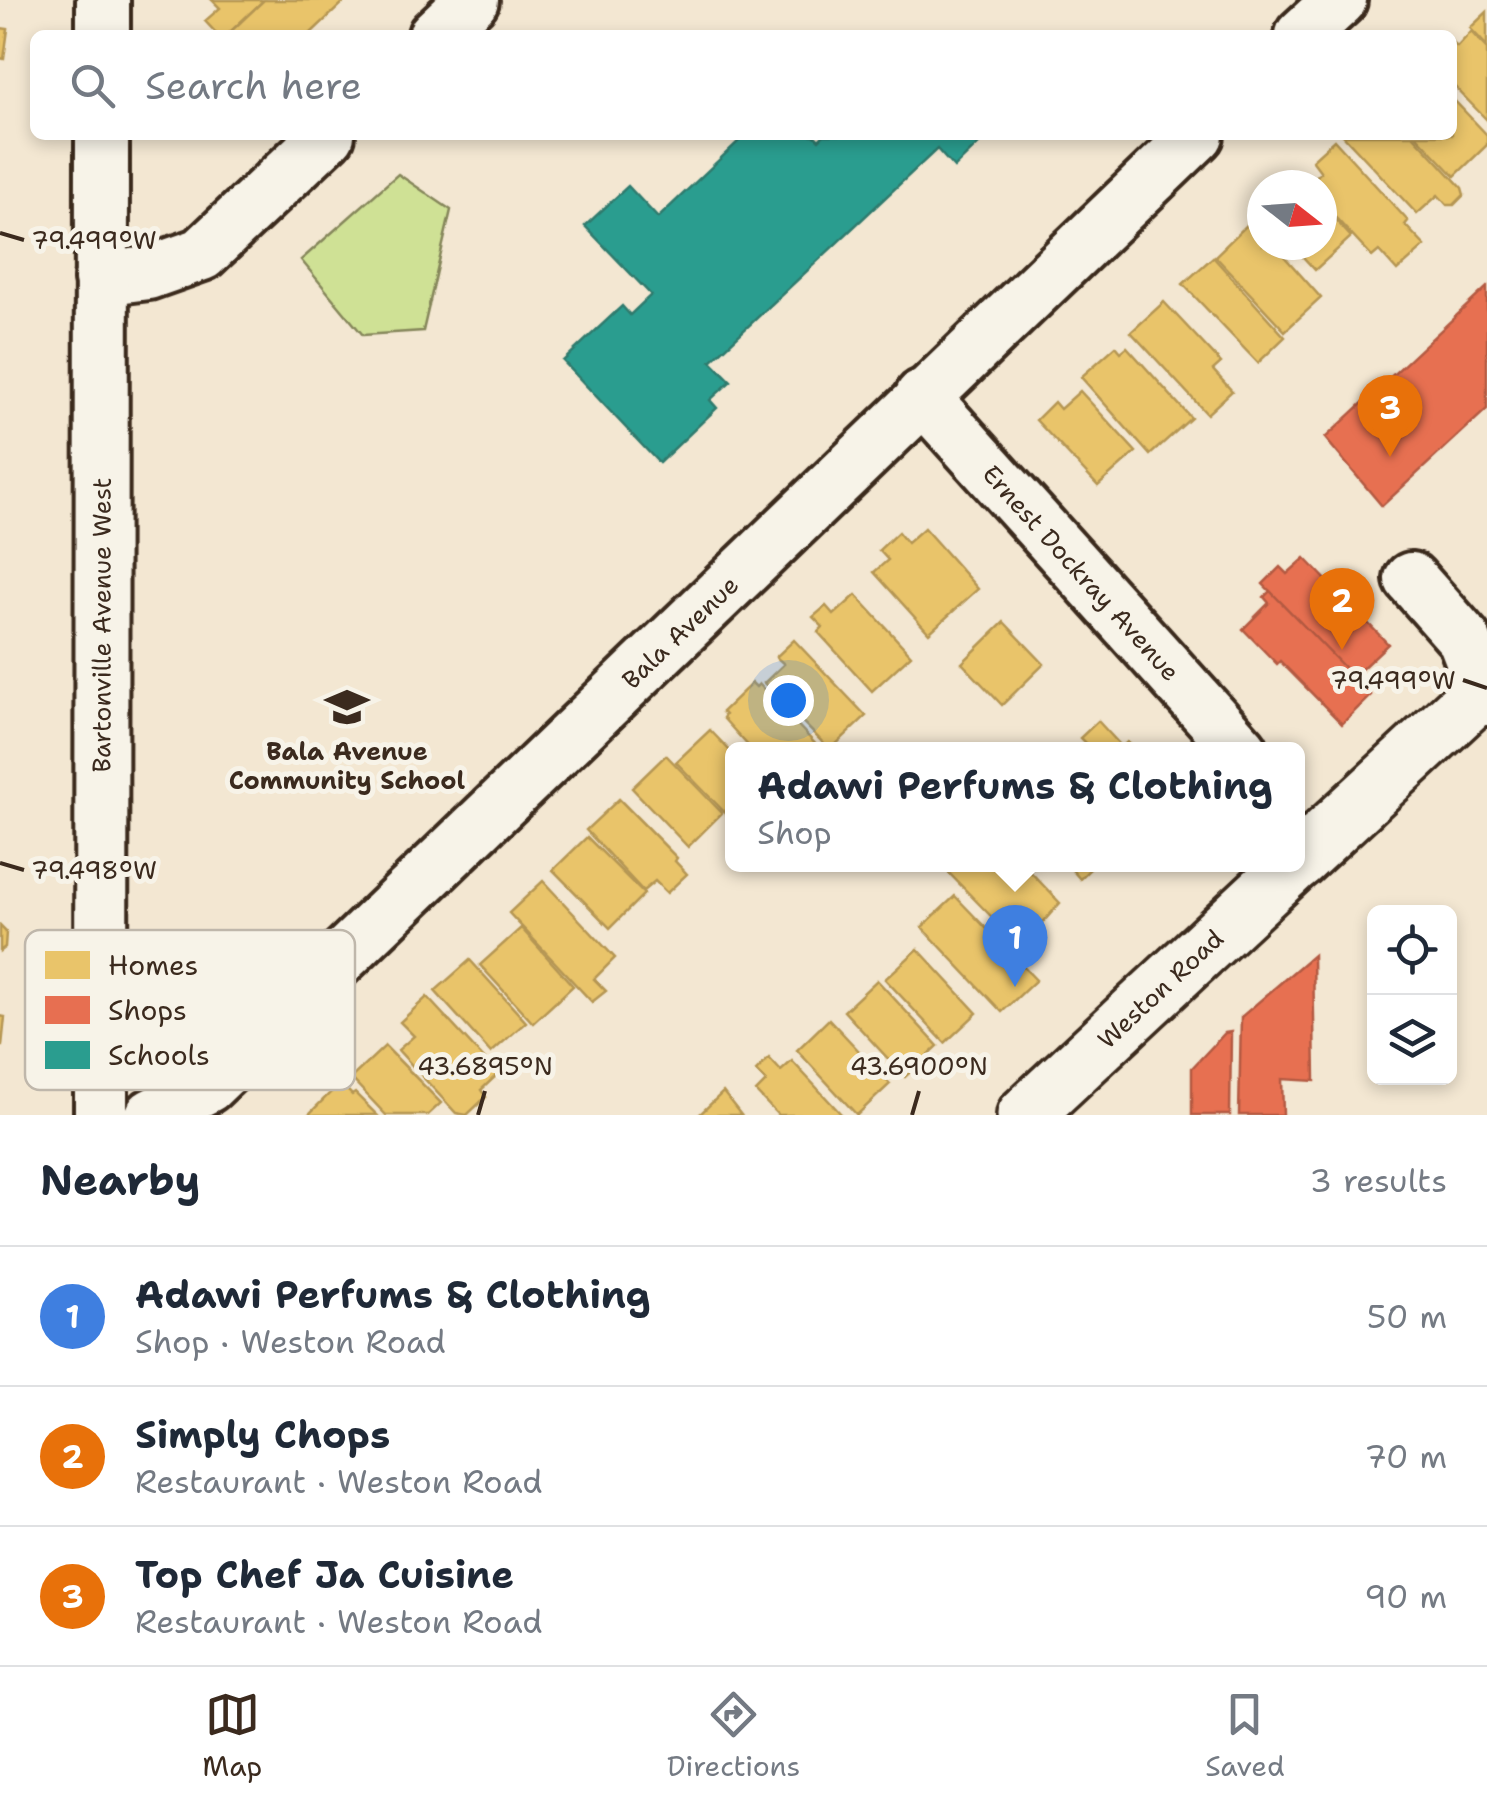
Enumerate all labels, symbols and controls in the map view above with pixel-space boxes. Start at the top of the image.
search box [30,30,1457,140]
icon: search [65,58,120,113]
text: Search here [145,60,362,111]
north arrow [1247,170,1337,260]
text: 79.499°W [31,223,157,257]
pin: 3 [1358,374,1422,457]
street label: Ernest Dockray Avenue [975,457,1188,688]
street label: Bartonville Avenue West [84,477,119,773]
street label: Bala Avenue [614,568,746,696]
pin: 2 [1310,568,1374,650]
text: 79.499°W [1330,663,1456,697]
your location [763,675,814,726]
school or university icon: Bala Avenue Community School [323,683,371,731]
place label: Bala Avenue Community School [229,734,466,797]
popup [725,742,1305,872]
text: Adawi Perfums & Clothing [757,760,1273,811]
text: Shop [757,811,832,854]
text: 79.498°W [31,853,157,887]
pin: 1 [982,904,1048,987]
map controls [1367,905,1457,1085]
button: locate [1367,905,1457,995]
street label: Weston Road [1090,921,1231,1056]
legend [25,930,355,1090]
text: Homes [108,946,198,984]
text: Shops [108,991,187,1029]
button: layers [1367,995,1457,1085]
text: Schools [108,1036,210,1074]
text: 43.6895°N [417,1049,553,1083]
text: 43.6900°N [850,1049,988,1083]
text: Nearby [40,1152,200,1208]
text: 3 results [1310,1159,1447,1202]
text: Adawi Perfums & Clothing [135,1269,651,1320]
text: 1 [65,1295,80,1338]
text: 50 m [1367,1295,1447,1338]
text: Shop · Weston Road [135,1320,446,1363]
text: Simply Chops [135,1409,390,1460]
text: 2 [61,1435,84,1478]
text: 70 m [1364,1435,1447,1478]
text: Restaurant · Weston Road [135,1460,543,1503]
text: Top Chef Ja Cuisine [135,1549,514,1600]
text: 3 [61,1575,84,1618]
text: 90 m [1364,1575,1447,1618]
text: Restaurant · Weston Road [135,1600,543,1643]
tab: Map [202,1687,262,1785]
tab: Directions [667,1687,800,1785]
tab: Saved [1205,1687,1285,1785]

